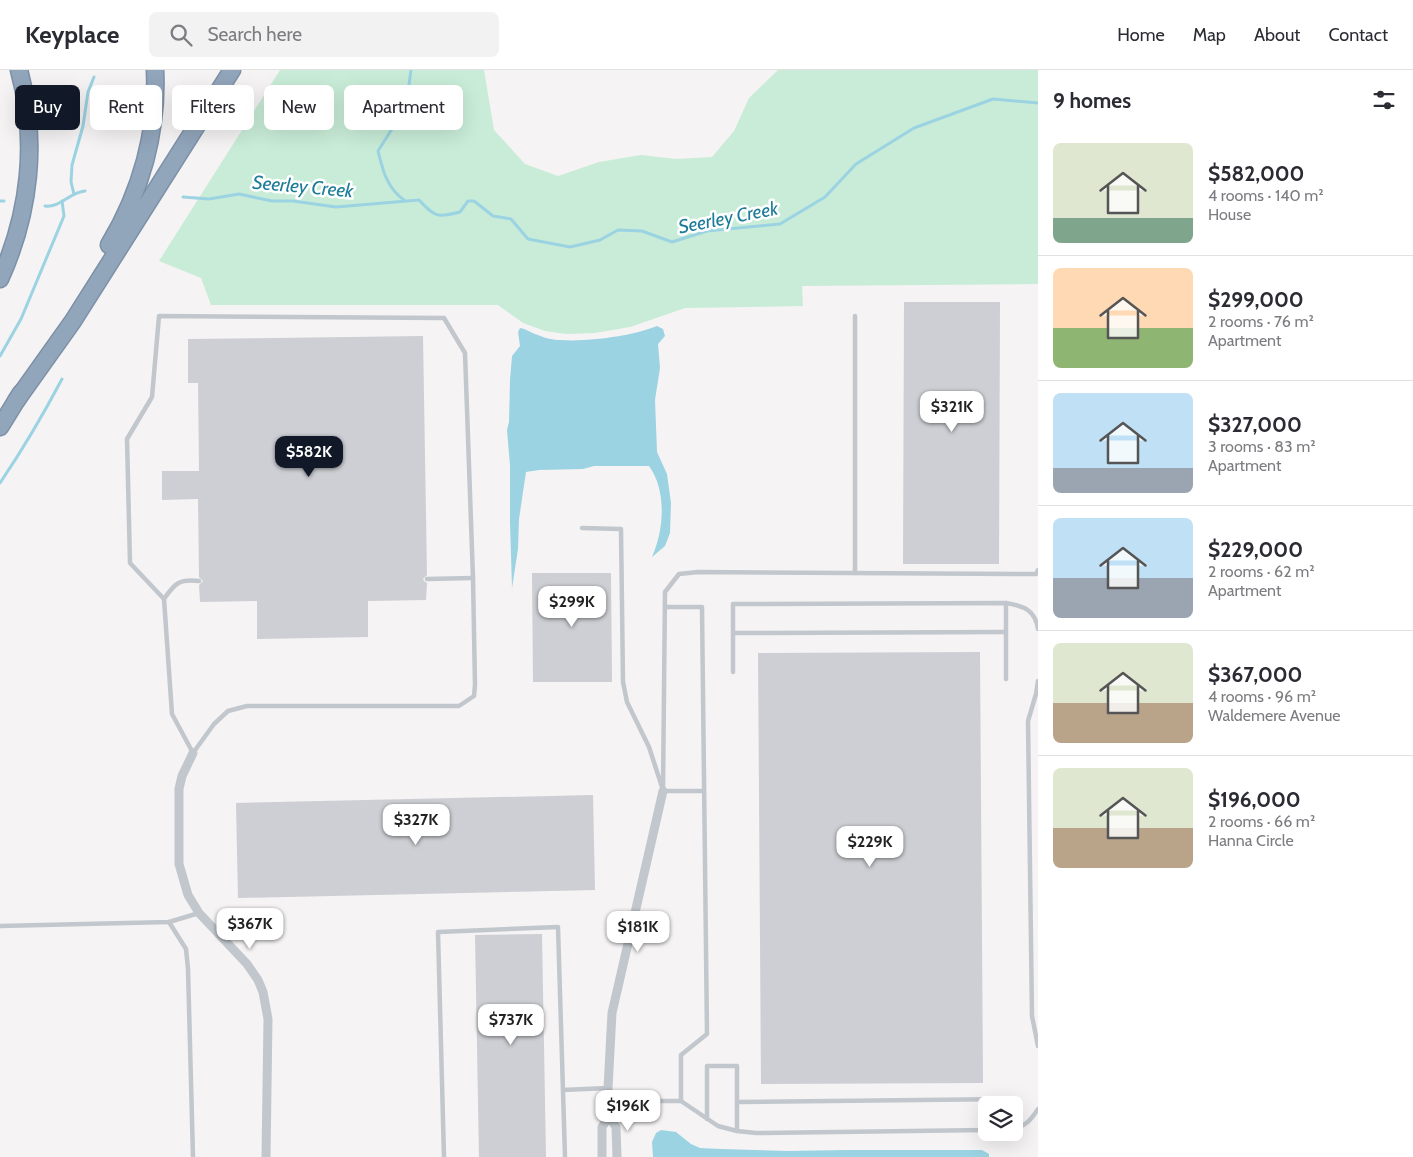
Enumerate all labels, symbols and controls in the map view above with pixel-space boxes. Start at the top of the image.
search box [149,12,499,57]
text: Keyplace [25,20,119,49]
icon: search [167,21,195,49]
text: Search here [207,23,302,46]
text: Home [1117,24,1165,46]
text: Map [1193,24,1226,46]
text: About [1254,24,1300,46]
text: Contact [1328,24,1388,46]
chip: Buy [15,85,80,130]
chip: Rent [90,85,162,130]
chip: Filters [172,85,254,130]
chip: New [264,85,334,130]
chip: Apartment [344,85,463,130]
icon: filters [1370,86,1398,114]
text: 9 homes [1053,88,1131,113]
text: $582,000 [1208,161,1304,186]
icon: home [1093,163,1153,223]
water label: Seerley Creek [252,171,355,202]
text: 4 rooms · 140 m² [1208,186,1324,205]
water label: Seerley Creek [676,196,781,238]
text: House [1208,205,1251,224]
text: $299,000 [1208,287,1304,312]
icon: home [1093,288,1153,348]
text: 2 rooms · 76 m² [1208,312,1314,331]
text: Apartment [1208,331,1281,350]
pin: $321K [917,390,987,433]
text: $321K [931,397,973,416]
text: $327,000 [1208,412,1302,437]
icon: home [1093,413,1153,473]
pin: $582K [274,436,344,478]
text: 3 rooms · 83 m² [1208,437,1316,456]
text: $582K [286,442,332,461]
text: Apartment [1208,456,1281,475]
text: $229,000 [1208,537,1303,562]
icon: home [1093,538,1153,598]
text: 2 rooms · 62 m² [1208,562,1315,581]
text: Apartment [1208,581,1281,600]
pin: $299K [537,586,607,628]
text: $299K [549,592,595,611]
text: $367,000 [1208,662,1302,687]
icon: home [1093,663,1153,723]
text: 4 rooms · 96 m² [1208,687,1316,706]
text: Waldemere Avenue [1208,706,1341,725]
text: $196,000 [1208,787,1301,812]
icon: home [1093,788,1153,848]
pin: $327K [381,804,451,846]
text: $327K [394,810,438,829]
text: 2 rooms · 66 m² [1208,812,1315,831]
pin: $229K [835,826,905,868]
text: Hanna Circle [1208,831,1294,850]
text: $229K [847,832,893,851]
pin: $367K [215,908,285,950]
pin: $181K [603,910,673,953]
text: $367K [227,914,273,933]
text: $181K [618,917,658,936]
pin: $737K [476,1004,546,1046]
text: $737K [489,1010,533,1029]
pin: $196K [593,1090,663,1132]
text: $196K [606,1096,650,1115]
map controls [978,1096,1023,1141]
button: layers [978,1096,1023,1141]

